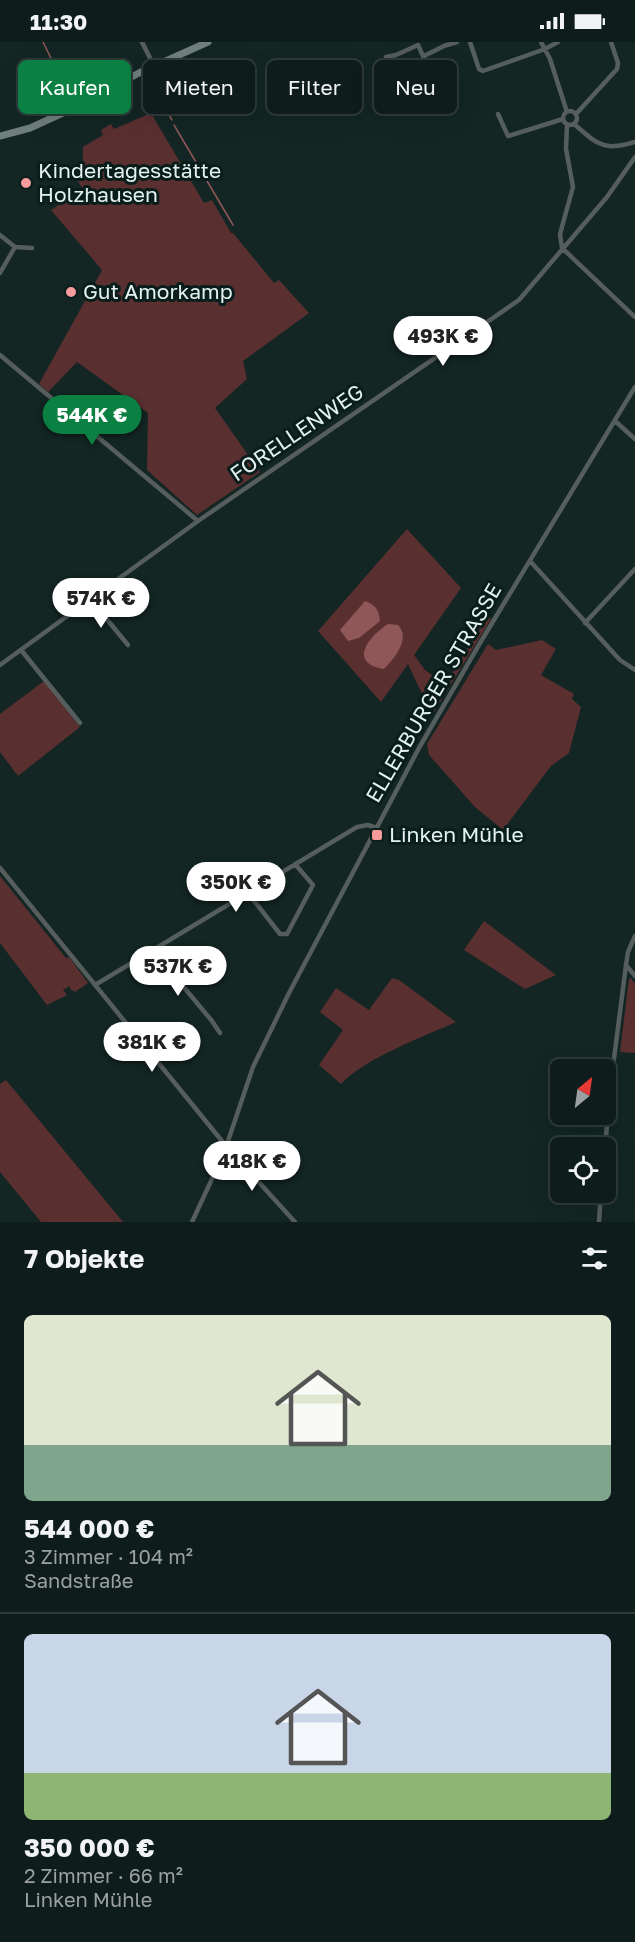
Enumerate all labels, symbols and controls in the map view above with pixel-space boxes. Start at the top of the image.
text: 11:30 [30,8,87,35]
chip: Kaufen [18,60,131,114]
chip: Mieten [143,60,255,114]
chip: Filter [267,60,362,114]
chip: Neu [374,60,457,114]
place label: Kindertagesstätte Holzhausen [38,157,221,207]
marker: Kindertagesstätte Holzhausen [19,176,33,190]
place label: Gut Amorkamp [83,278,233,304]
marker: Gut Amorkamp [64,285,78,299]
pin: 493K € [394,316,492,367]
text: 493K € [408,323,479,347]
street label: FORELLENWEG [225,378,368,486]
pin: 544K € [43,395,141,446]
text: 544K € [57,402,127,426]
pin: 574K € [52,578,150,629]
street label: ELLERBURGER STRASSE [360,578,507,807]
text: 574K € [66,585,136,609]
place label: Linken Mühle [389,821,524,847]
marker: Linken Mühle [370,828,384,842]
pin: 350K € [187,862,285,913]
text: 350K € [201,869,272,893]
pin: 537K € [129,946,227,997]
text: 537K € [144,953,212,977]
pin: 381K € [103,1022,201,1073]
text: 381K € [118,1029,186,1053]
north arrow [550,1059,616,1125]
map controls [550,1059,616,1203]
button: locate [550,1137,616,1203]
pin: 418K € [203,1141,301,1192]
text: 418K € [217,1148,287,1172]
icon: filters [578,1242,611,1275]
text: 7 Objekte [24,1243,144,1274]
icon: home [264,1354,372,1462]
text: 544 000 € [24,1513,154,1544]
text: 3 Zimmer · 104 m² [24,1544,193,1568]
text: Sandstraße [24,1568,133,1592]
icon: home [264,1673,372,1781]
text: 350 000 € [24,1832,155,1863]
text: 2 Zimmer · 66 m² [24,1863,183,1887]
text: Linken Mühle [24,1887,152,1911]

